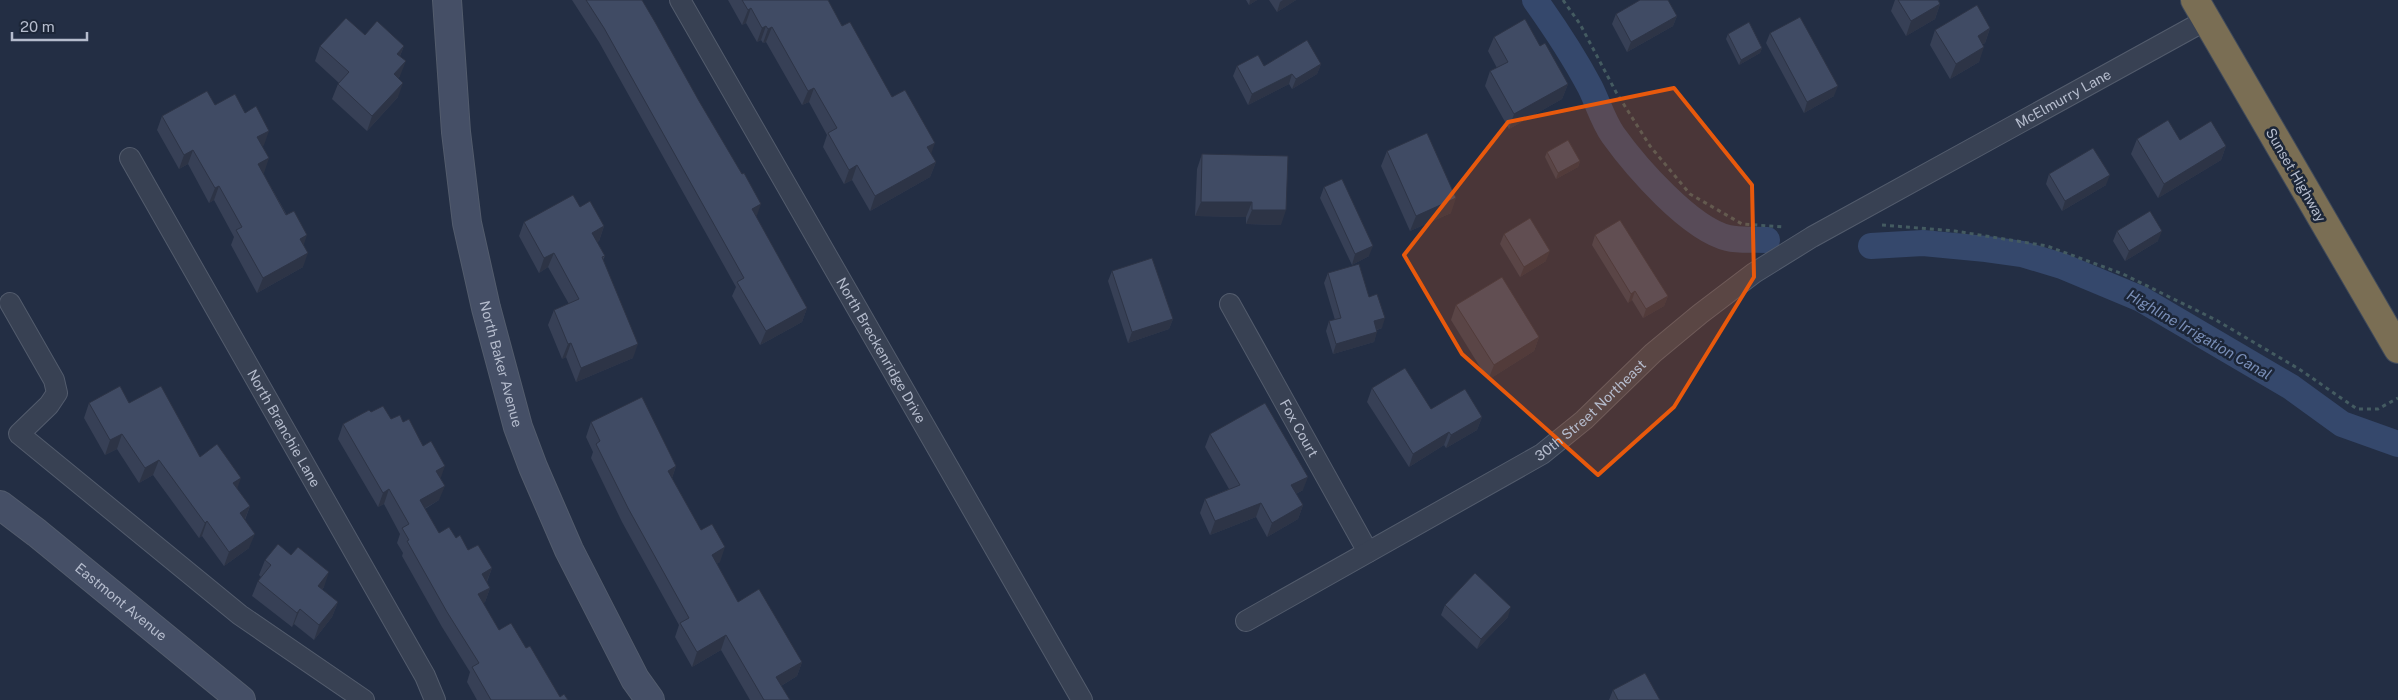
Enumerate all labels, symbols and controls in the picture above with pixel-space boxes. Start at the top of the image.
scale bar [12,10,88,42]
text: 20 m [20,18,55,35]
street label: McElmurry Lane [2013,66,2114,131]
street label: Sunset Highway [2263,125,2330,225]
street label: North Breckenridge Drive [833,275,929,426]
water label: Highline Irrigation Canal [2124,286,2275,383]
street label: North Baker Avenue [477,299,526,429]
street label: 30th Street Northeast [1532,356,1649,464]
street label: North Branchie Lane [244,366,324,490]
street label: Fox Court [1277,397,1321,460]
street label: Eastmont Avenue [72,560,170,644]

